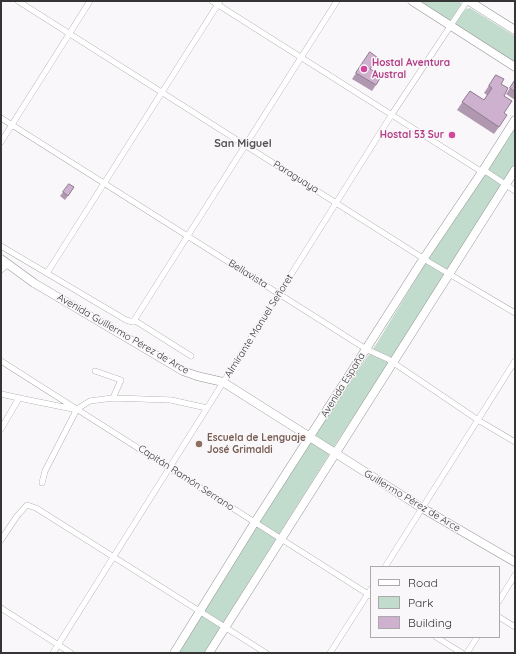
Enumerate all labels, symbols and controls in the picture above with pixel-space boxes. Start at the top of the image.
place label: Hostal Aventura Austral [372,57,450,80]
marker: Hostal Aventura Austral [359,64,369,74]
place label: Hostal 53 Sur [380,129,444,141]
marker: Hostal 53 Sur [447,130,457,140]
district label: San Miguel [214,137,272,151]
street label: Paraguaya [271,158,321,196]
street label: Bellavista [226,257,270,291]
street label: Almirante Manuel Señoret [222,272,296,380]
street label: Avenida Guillermo Pérez de Arce [55,291,191,377]
street label: Avenida España [318,350,368,420]
place label: Escuela de Lenguaje José Grimaldi [207,432,306,456]
marker: Escuela de Lenguaje José Grimaldi [194,439,204,449]
street label: Capitán Ramón Serrano [136,442,236,514]
street label: Guillermo Pérez de Arce [362,467,462,535]
legend [370,566,500,638]
text: Road [408,575,438,590]
text: Park [408,595,433,610]
text: Building [408,615,452,630]

